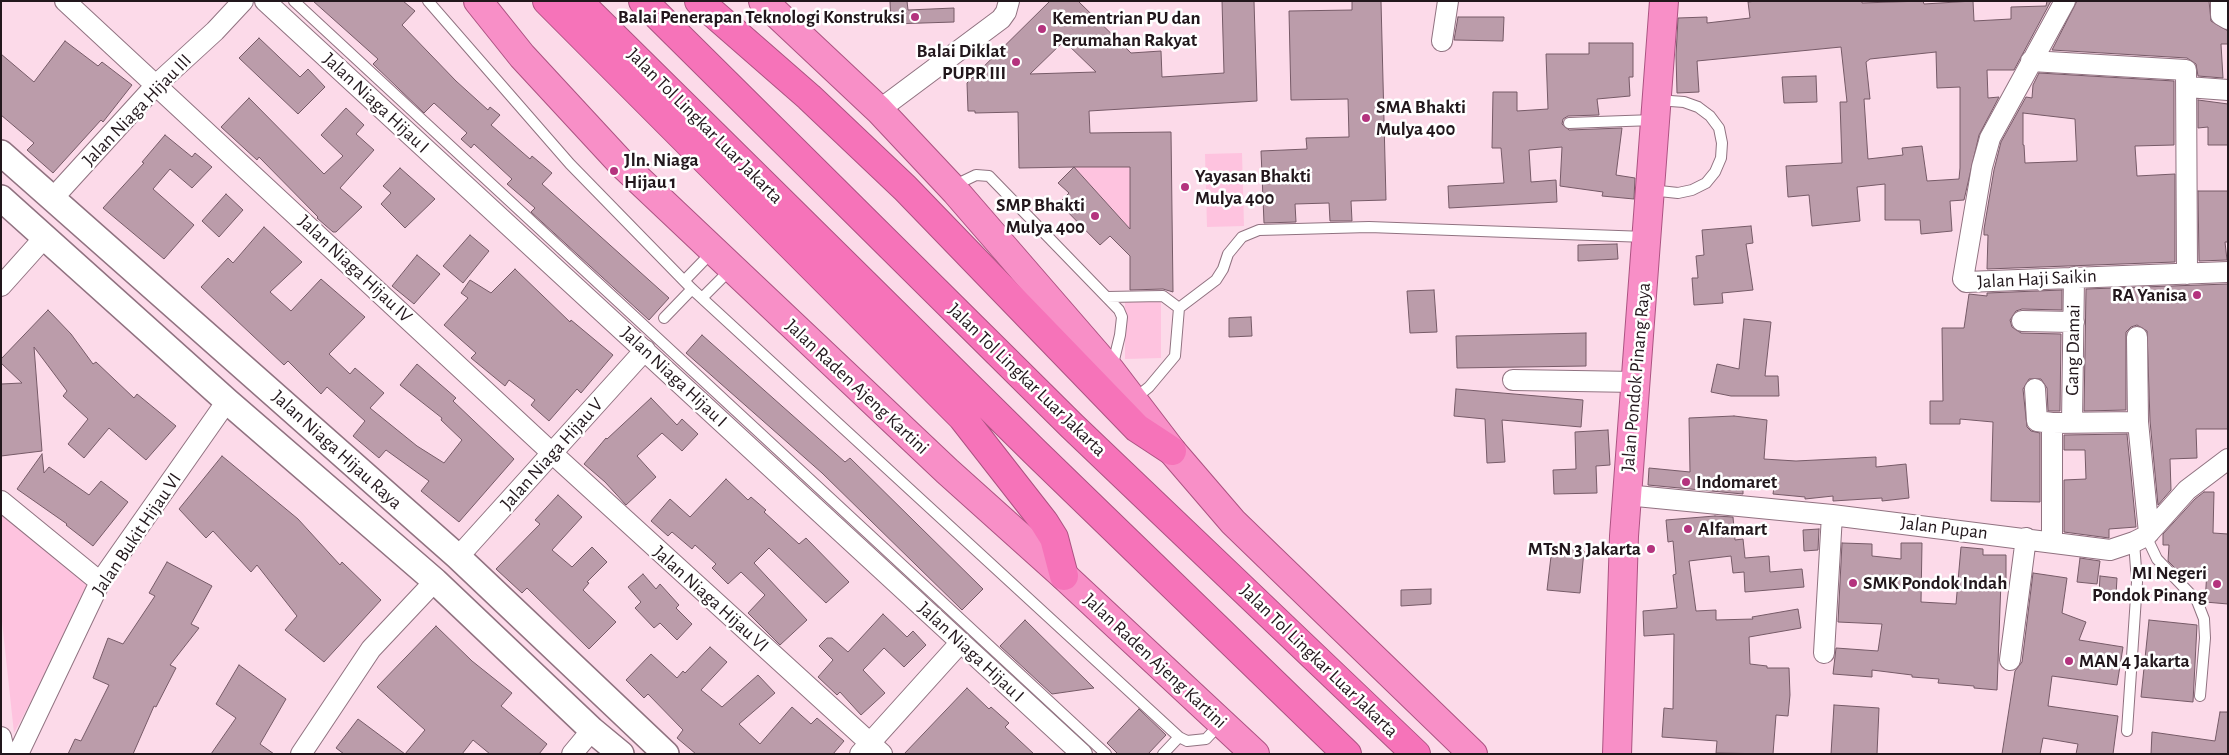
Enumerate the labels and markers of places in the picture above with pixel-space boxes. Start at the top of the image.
place label: Balai Penerapan Teknologi Konstruksi [618,6,905,28]
place label: Kementrian PU dan Perumahan Rakyat [1052,7,1201,51]
marker: Balai Penerapan Teknologi Konstruksi [909,11,921,23]
marker: Kementrian PU dan Perumahan Rakyat [1036,23,1048,35]
place label: Balai Diklat PUPR III [917,40,1006,84]
marker: Balai Diklat PUPR III [1010,56,1022,68]
place label: SMA Bhakti Mulya 400 [1376,96,1466,140]
marker: SMA Bhakti Mulya 400 [1360,112,1372,124]
place label: Jln. Niaga Hijau 1 [624,149,699,193]
marker: Jln. Niaga Hijau 1 [608,165,620,177]
place label: Yayasan Bhakti Mulya 400 [1195,165,1311,209]
marker: Yayasan Bhakti Mulya 400 [1179,181,1191,193]
place label: SMP Bhakti Mulya 400 [996,194,1085,238]
marker: SMP Bhakti Mulya 400 [1089,210,1101,222]
place label: RA Yanisa [2112,284,2187,306]
marker: RA Yanisa [2191,289,2203,301]
place label: Indomaret [1696,471,1777,493]
marker: Indomaret [1680,476,1692,488]
place label: Alfamart [1698,518,1767,540]
marker: Alfamart [1682,523,1694,535]
place label: MTsN 3 Jakarta [1528,538,1641,560]
marker: MTsN 3 Jakarta [1645,543,1657,555]
place label: MI Negeri Pondok Pinang [2092,562,2207,606]
place label: SMK Pondok Indah [1863,572,2007,594]
marker: SMK Pondok Indah [1847,577,1859,589]
marker: MI Negeri Pondok Pinang [2211,578,2223,590]
place label: MAN 4 Jakarta [2079,650,2190,672]
marker: MAN 4 Jakarta [2063,655,2075,667]

